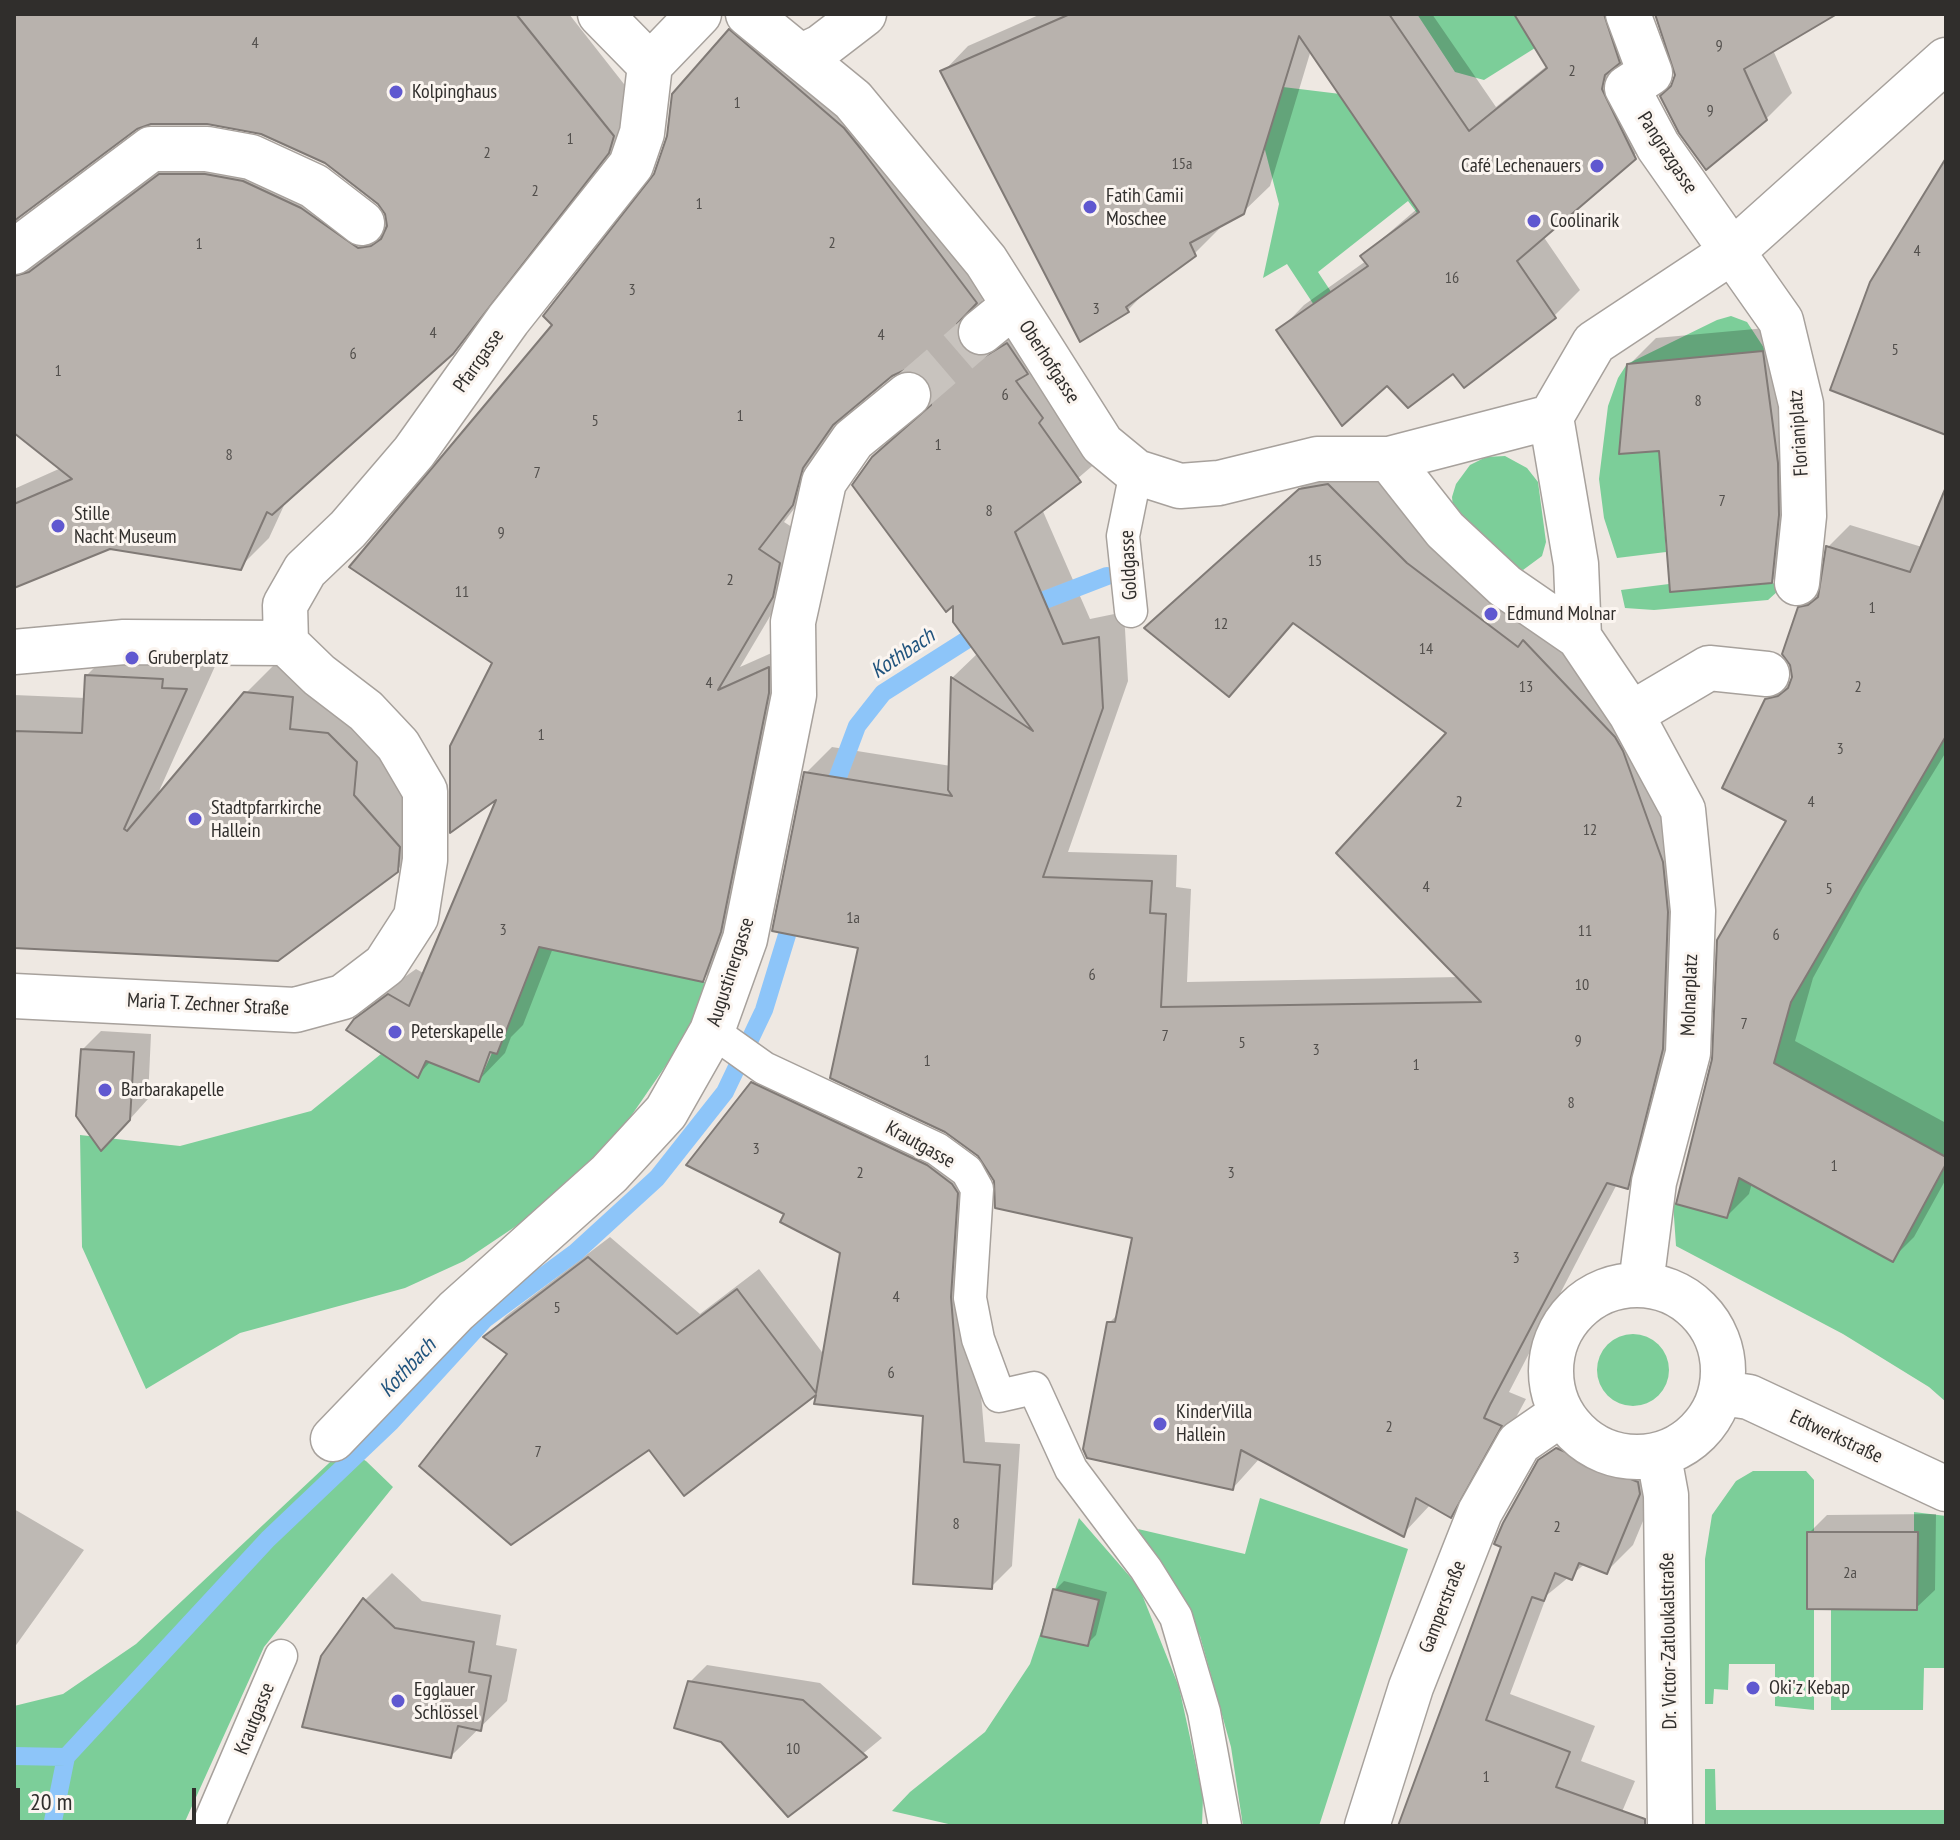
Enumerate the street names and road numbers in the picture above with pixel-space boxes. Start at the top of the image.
street label: Pangrazgasse [1632,108,1702,198]
street label: Oberhofgasse [1013,316,1085,408]
street label: Pfarrgasse [449,325,509,397]
street label: Florianiplatz [1784,389,1814,477]
street label: Goldgasse [1115,529,1143,601]
street label: Augustinergasse [702,915,760,1029]
street label: Molnarplatz [1677,953,1703,1037]
street label: Maria T. Zechner Straße [126,989,290,1021]
street label: Krautgasse [881,1116,959,1174]
street label: Edtwerkstraße [1786,1405,1886,1469]
street label: Dr. Victor-Zatloukalstraße [1655,1552,1683,1730]
street label: Gamperstraße [1414,1557,1472,1657]
street label: Krautgasse [230,1680,280,1758]

